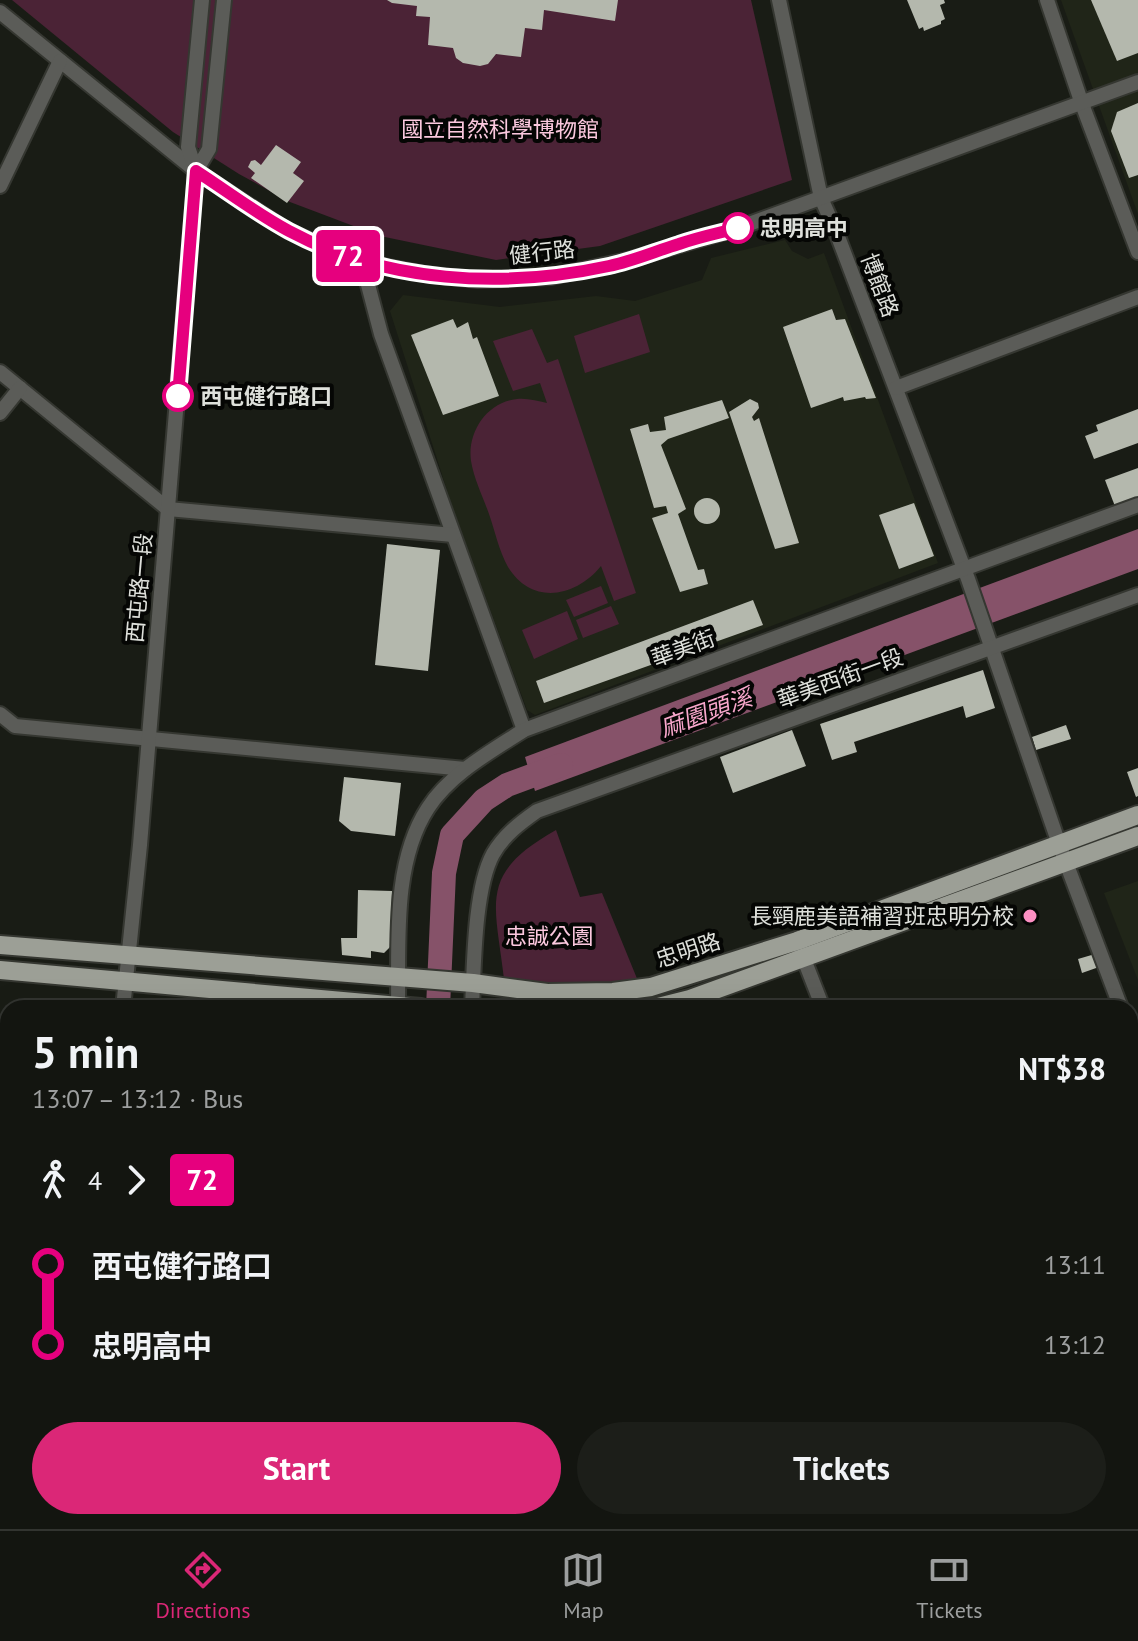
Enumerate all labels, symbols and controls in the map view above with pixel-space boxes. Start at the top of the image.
park label: 國立自然科學博物館 [401,115,599,143]
marker: 忠明高中 [723,213,753,243]
place label: 忠明高中 [760,214,848,242]
line badge: 72 [312,230,384,282]
street label: 健行路 [508,235,576,269]
text: 72 [332,237,364,274]
street label: 博館路 [855,249,905,321]
marker: 西屯健行路口 [163,381,193,411]
place label: 西屯健行路口 [200,382,332,410]
street label: 西屯路一段 [120,532,158,644]
street label: 華美街 [647,624,719,672]
street label: 華美西街一段 [773,642,907,714]
water label: 麻園頭溪 [655,681,759,744]
place label: 長頸鹿美語補習班忠明分校 [750,902,1014,930]
marker: 長頸鹿美語補習班忠明分校 [1021,907,1039,925]
park label: 忠誠公園 [505,922,593,950]
street label: 忠明路 [652,926,724,974]
text: 5 min [32,1023,139,1080]
text: NT$38 [1018,1049,1106,1088]
text: 13:07 – 13:12 · Bus [32,1082,243,1115]
icon: walk [32,1158,76,1202]
icon: forward [114,1158,158,1202]
text: 72 [186,1161,218,1198]
text: 4 [88,1164,102,1197]
text: 西屯健行路口 [92,1246,272,1285]
text: 13:11 [1044,1248,1106,1281]
text: 忠明高中 [92,1326,212,1365]
text: 13:12 [1044,1328,1106,1361]
button: Start [32,1422,561,1514]
button: Tickets [577,1422,1106,1514]
tab: Directions [155,1548,251,1624]
tab: Map [561,1548,605,1624]
tab: Tickets [916,1548,983,1624]

